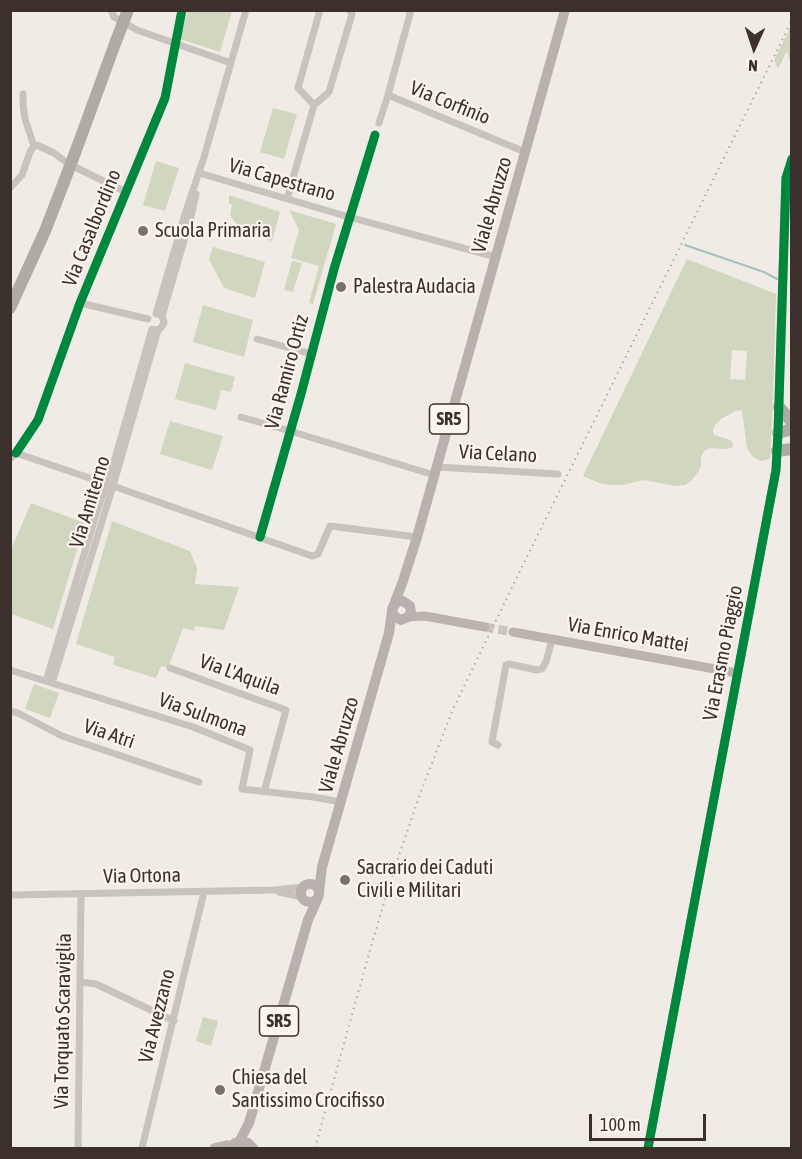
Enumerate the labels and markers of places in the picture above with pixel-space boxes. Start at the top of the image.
place label: Scuola Primaria [155,219,271,243]
marker: Scuola Primaria [136,224,150,238]
place label: Palestra Audacia [353,275,476,299]
marker: Palestra Audacia [334,280,348,294]
place label: Sacrario dei Caduti Civili e Militari [357,856,493,903]
marker: Sacrario dei Caduti Civili e Militari [338,873,352,887]
place label: Chiesa del Santissimo Crocifisso [232,1066,385,1113]
marker: Chiesa del Santissimo Crocifisso [213,1083,227,1097]

